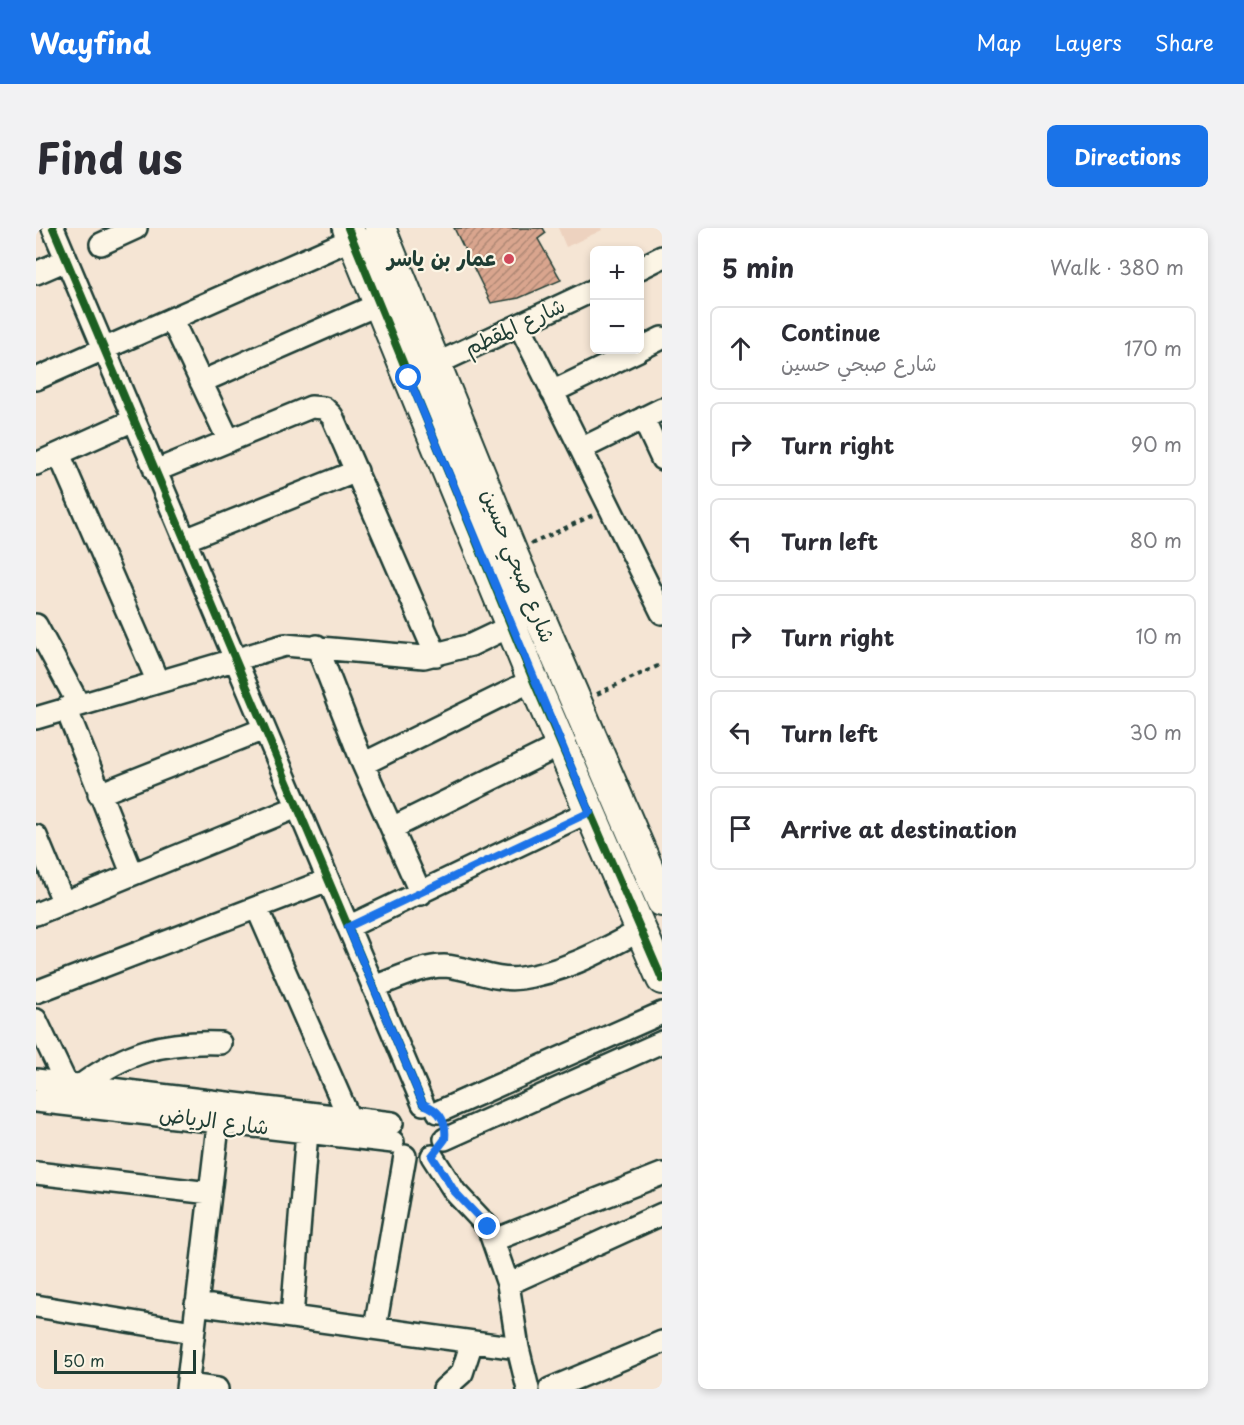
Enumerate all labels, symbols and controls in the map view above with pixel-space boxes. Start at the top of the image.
text: Wayfind [30,21,151,64]
text: Map [977,26,1021,58]
text: Layers [1054,26,1122,58]
text: Share [1155,26,1214,58]
text: Find us [36,125,183,188]
button: Directions [1047,125,1208,187]
place label: عمار بن ياسر [385,241,497,273]
map controls [590,246,644,354]
button: + [590,246,644,300]
text: 5 min [722,248,794,287]
marker: عمار بن ياسر [502,252,516,266]
text: Walk · 380 m [1050,252,1184,282]
street label: شارع المقطم [459,288,571,364]
button: − [590,300,644,354]
text: Continue [781,315,880,348]
icon: ahead [724,332,757,365]
text: 170 m [1124,333,1182,363]
text: شارع صبحي حسين [781,348,937,378]
route start [395,364,421,390]
icon: right [724,428,757,461]
text: Turn right [781,428,894,461]
text: 90 m [1131,429,1182,459]
street label: شارع صبحي حسين [470,483,565,649]
icon: left [724,524,757,557]
text: Turn left [781,524,878,557]
text: 80 m [1130,525,1182,555]
icon: right [724,620,757,653]
text: Turn right [781,620,894,653]
text: 10 m [1135,621,1182,651]
icon: left [724,716,757,749]
text: Turn left [781,716,878,749]
text: 30 m [1129,717,1182,747]
icon: arrive [724,812,757,845]
text: Arrive at destination [781,812,1017,845]
street label: شارع الرياض [158,1096,271,1143]
route end [474,1213,500,1239]
scale bar [54,1347,196,1374]
text: 50 m [63,1348,104,1372]

